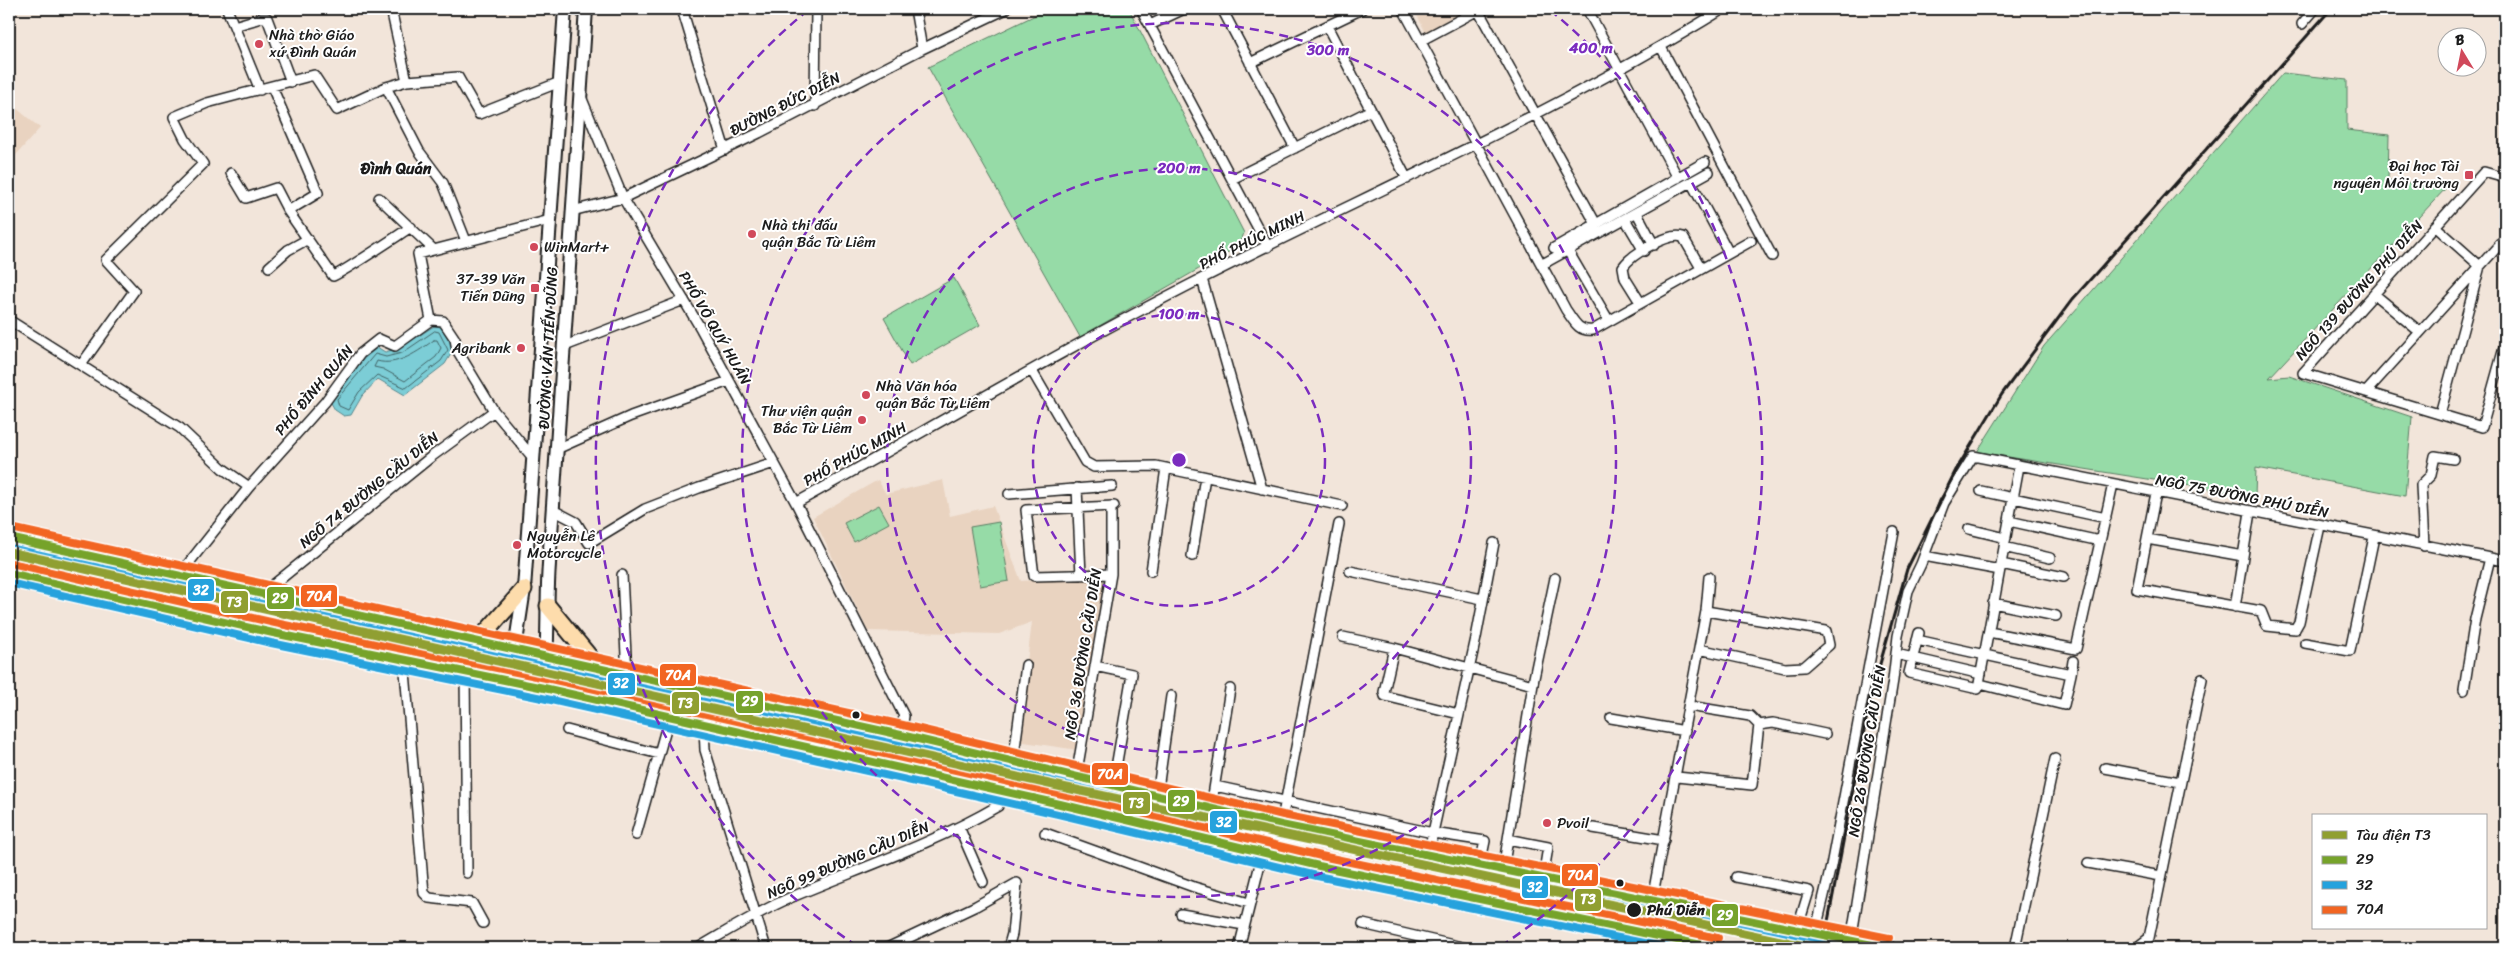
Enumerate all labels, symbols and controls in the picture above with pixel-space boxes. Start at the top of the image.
place label: Nhà thờ Giáo xứ Đình Quán [269,22,356,65]
text: B [2453,27,2467,53]
north arrow [2436,28,2486,78]
text: 400 m [1568,35,1613,61]
text: 300 m [1306,37,1350,63]
marker: Nhà thờ Giáo xứ Đình Quán [253,38,265,50]
street label: ĐƯỜNG ĐỨC DIỄN [725,65,846,143]
place label: Đại học Tài nguyên Môi trường [2333,153,2460,196]
district label: Đình Quán [360,154,432,183]
text: 200 m [1156,155,1201,181]
marker: Đại học Tài nguyên Môi trường [2463,169,2475,181]
street label: PHỐ PHÚC MINH [1195,203,1310,277]
place label: Nhà thi đấu quận Bắc Từ Liêm [762,212,876,255]
street label: NGÕ 139 ĐƯỜNG PHÚ DIỄN [2288,213,2430,366]
marker: Nhà thi đấu quận Bắc Từ Liêm [746,228,758,240]
place label: WinMart+ [544,234,610,260]
marker: WinMart+ [528,241,540,253]
street label: ĐƯỜNG VĂN TIẾN DŨNG [531,265,565,430]
place label: 37-39 Văn Tiến Dũng [456,266,525,309]
street label: PHỐ VÕ QUÝ HUÂN [672,266,759,391]
marker: 37-39 Văn Tiến Dũng [529,282,541,294]
text: 100 m [1159,301,1200,327]
place label: Agribank [451,335,511,361]
street label: PHỐ ĐÌNH QUÁN [268,338,360,441]
marker: Agribank [515,342,527,354]
place label: Nhà Văn hóa quận Bắc Từ Liêm [876,373,990,416]
marker: Nhà Văn hóa quận Bắc Từ Liêm [860,389,872,401]
place label: Thư viện quận Bắc Từ Liêm [761,398,852,441]
marker: Thư viện quận Bắc Từ Liêm [856,414,868,426]
street label: PHỐ PHÚC MINH [798,415,912,493]
street label: NGÕ 74 ĐƯỜNG CẦU DIỄN [293,425,445,555]
centre of rings [1170,451,1188,469]
street label: NGÕ 75 ĐƯỜNG PHÚ DIỄN [2153,466,2331,526]
place label: Nguyễn Lê Motorcycle [527,523,601,566]
marker: Nguyễn Lê Motorcycle [511,539,523,551]
street label: NGÕ 36 ĐƯỜNG CẦU DIỄN [1057,566,1109,742]
line badge: 32 [187,578,215,602]
text: 32 [192,578,210,603]
line badge: 70A [300,584,338,608]
text: 70A [306,584,332,609]
line badge: 29 [266,586,295,610]
text: 29 [271,586,289,611]
line badge: T3 [220,590,249,614]
text: T3 [226,590,242,615]
line badge: 70A [659,663,697,687]
text: 70A [665,663,691,688]
street label: NGÕ 26 ĐƯỜNG CẦU DIỄN [1841,663,1894,839]
text: 32 [612,671,630,696]
line badge: 32 [607,672,636,696]
text: 29 [741,689,759,714]
line badge: 29 [735,690,764,714]
line badge: T3 [671,691,700,715]
text: T3 [677,691,693,716]
unlabelled marker [851,710,861,720]
line badge: 70A [1091,762,1129,786]
text: 70A [1097,762,1123,787]
line badge: 29 [1167,789,1196,813]
text: 29 [1172,789,1190,814]
line badge: T3 [1122,791,1151,815]
text: T3 [1128,791,1144,816]
line badge: 32 [1209,810,1238,834]
text: 32 [1215,810,1233,835]
place label: Pvoil [1557,810,1590,836]
street label: NGÕ 99 ĐƯỜNG CẦU DIỄN [762,814,934,906]
legend [2312,814,2486,930]
marker: Pvoil [1541,817,1553,829]
text: Tàu điện T3 [2356,822,2431,848]
text: 29 [2356,846,2374,872]
line badge: 70A [1561,863,1599,887]
text: 70A [1567,863,1593,888]
text: 32 [2356,872,2373,898]
line badge: 32 [1521,875,1549,899]
text: 32 [1526,875,1544,900]
unlabelled marker [1615,878,1625,888]
text: T3 [1580,887,1596,912]
line badge: T3 [1574,888,1602,912]
text: 70A [2356,896,2384,922]
place label: Phú Diễn [1647,897,1706,923]
marker: Phú Diễn [1625,901,1643,919]
line badge: 29 [1711,903,1739,927]
text: 29 [1716,903,1734,928]

